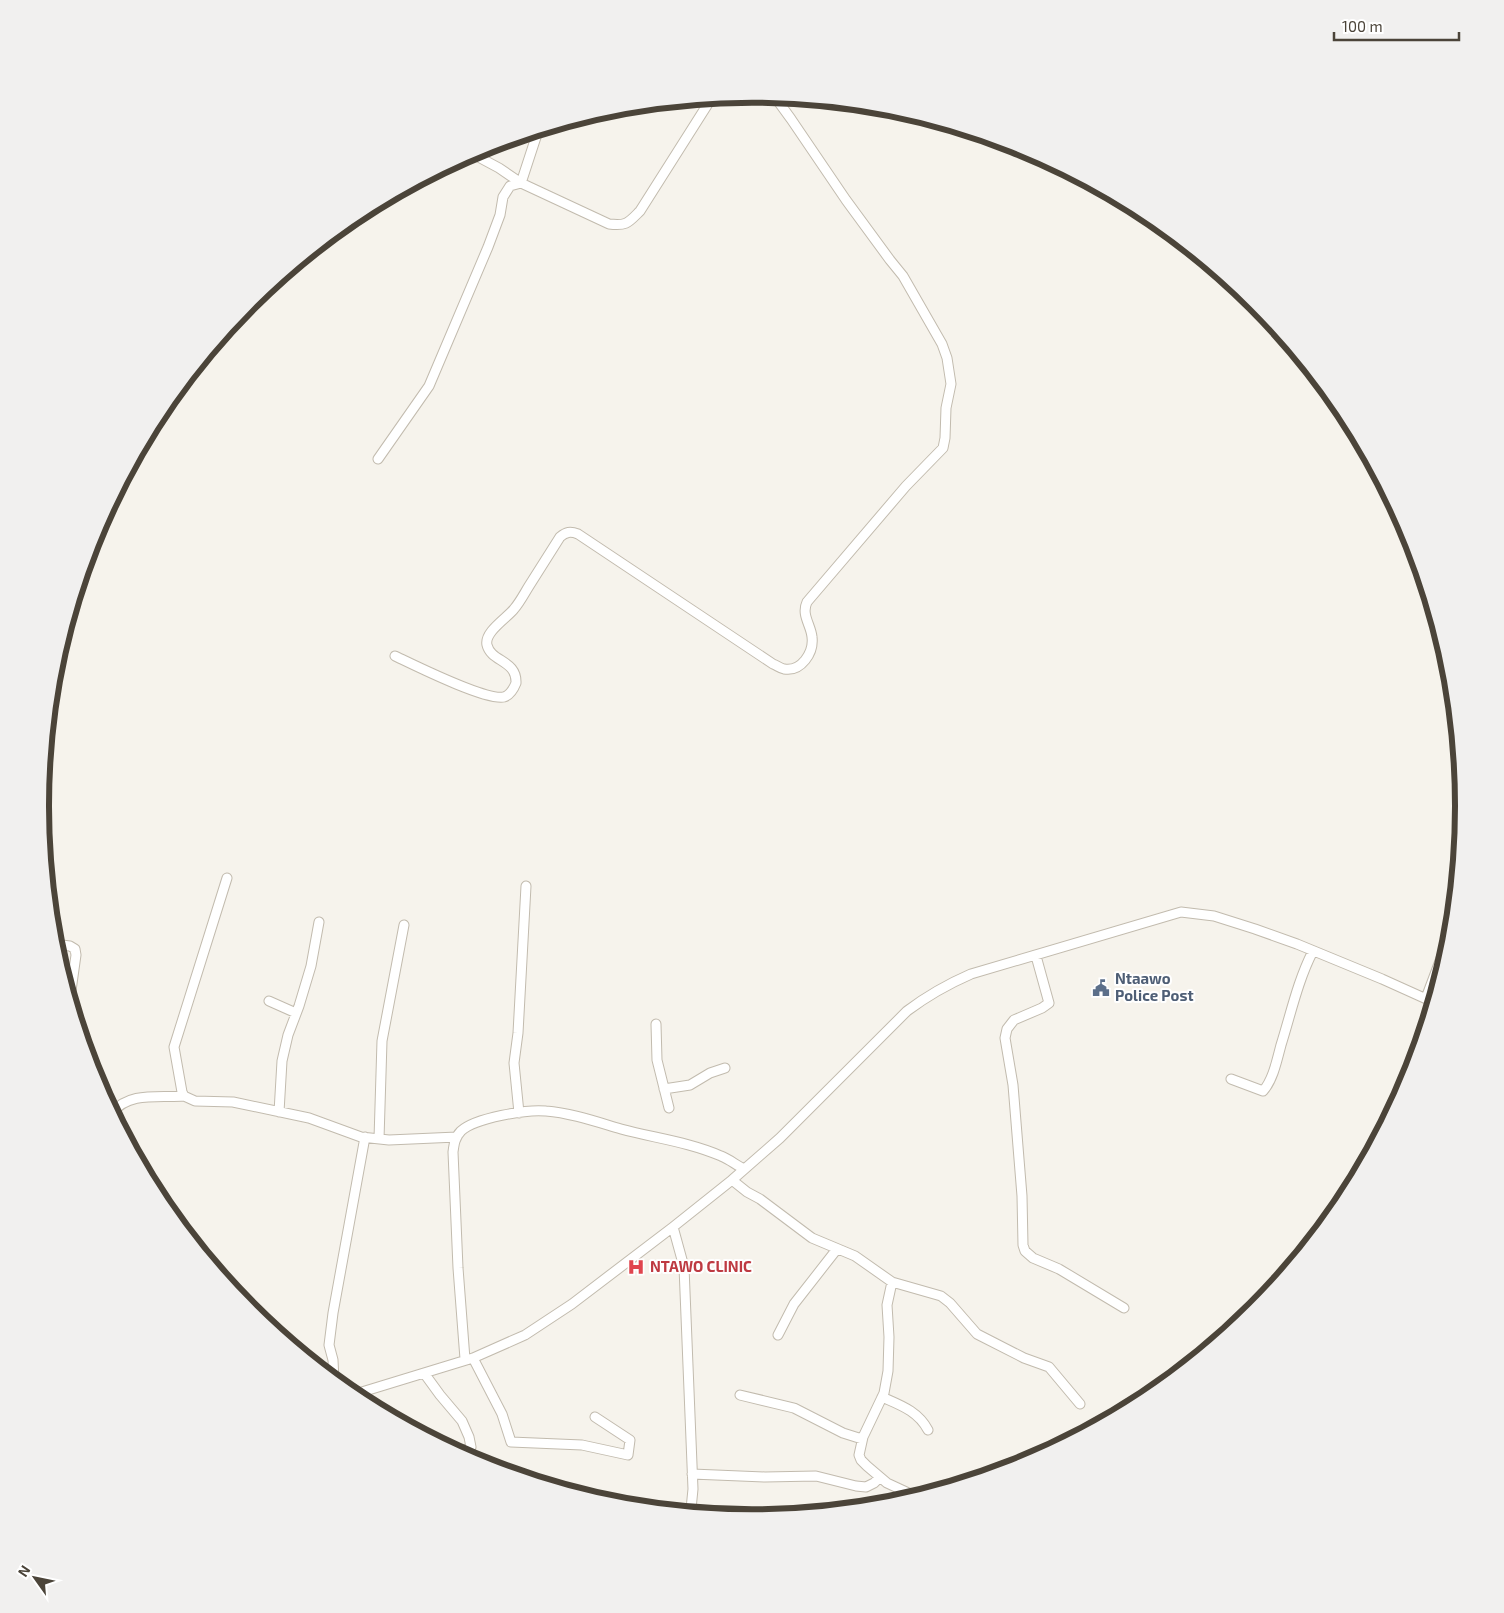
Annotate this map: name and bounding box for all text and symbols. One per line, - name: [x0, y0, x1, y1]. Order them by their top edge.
- scale bar: [1334, 10, 1459, 42]
- text: 100 m: [1342, 17, 1383, 35]
- place label: Ntaawo Police Post: [1115, 969, 1194, 1004]
- public building icon: Ntaawo Police Post: [1091, 978, 1111, 998]
- hospital icon: NTAWO CLINIC: [626, 1257, 646, 1277]
- place label: NTAWO CLINIC: [650, 1257, 752, 1275]
- north arrow: [10, 1553, 60, 1603]
- text: N: [14, 1562, 34, 1580]

